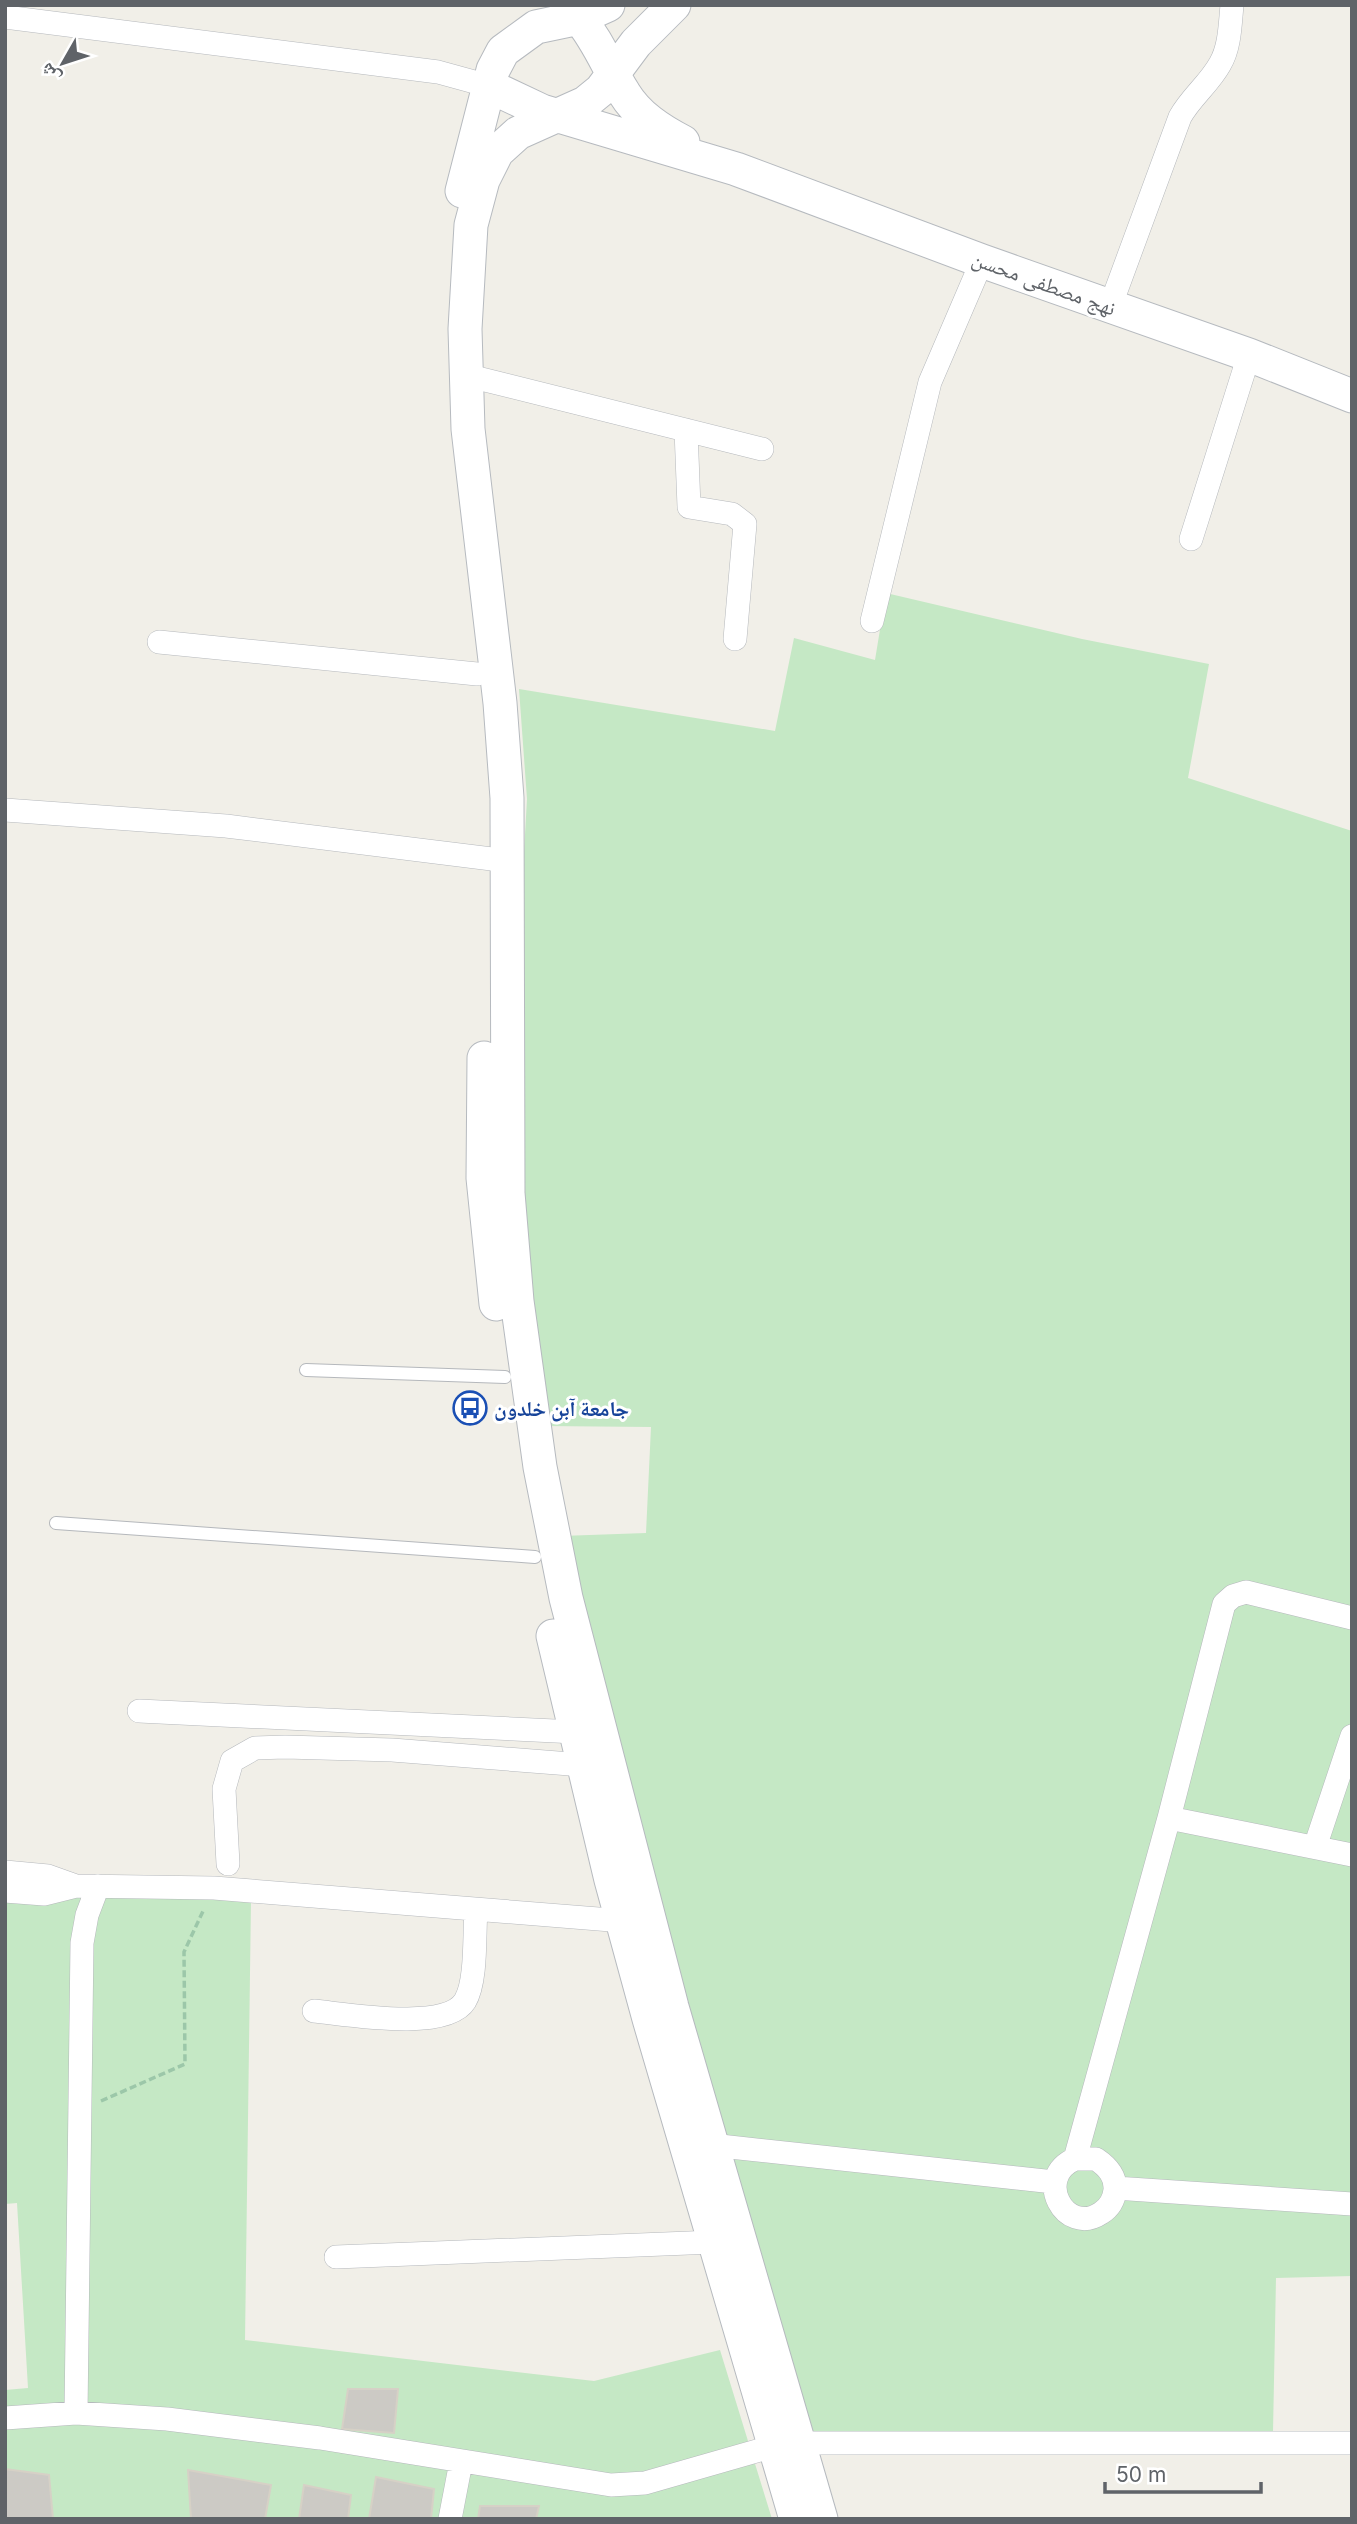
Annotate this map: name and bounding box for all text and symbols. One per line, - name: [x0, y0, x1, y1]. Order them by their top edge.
- north arrow: [28, 28, 98, 98]
- text: ش: [35, 58, 65, 88]
- street label: نهج مصطفى محسن: [968, 245, 1119, 322]
- bus stop icon: جامعة آبن خلدون: [451, 1389, 489, 1427]
- place label: جامعة آبن خلدون: [494, 1396, 629, 1422]
- scale bar: [1105, 2450, 1261, 2494]
- text: 50 m: [1116, 2462, 1166, 2487]

